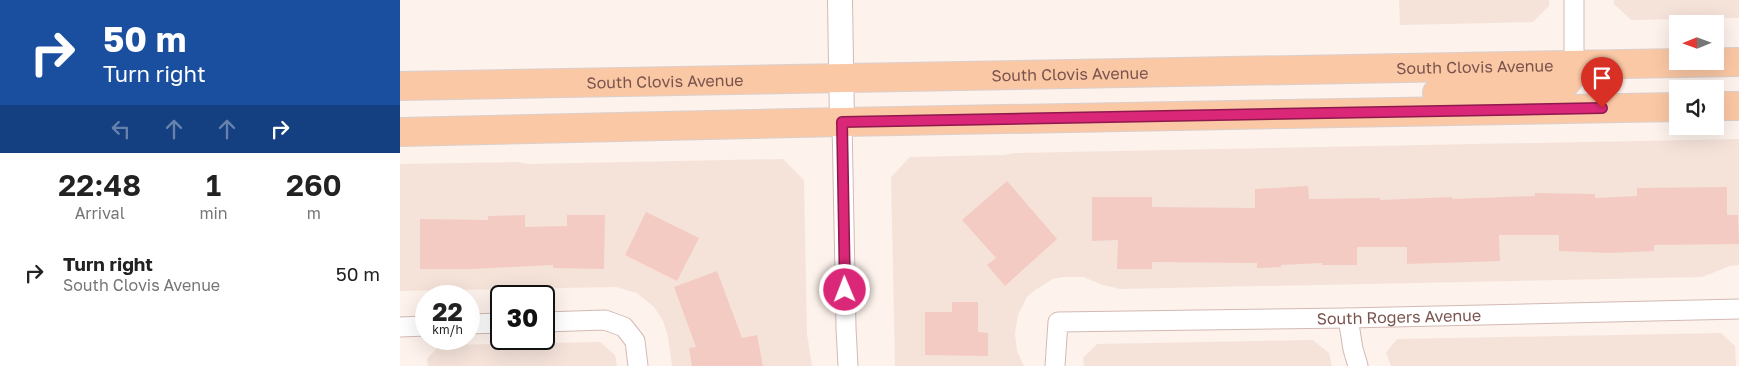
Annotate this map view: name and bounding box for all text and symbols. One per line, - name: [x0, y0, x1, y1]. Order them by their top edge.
- north arrow: [1669, 15, 1724, 70]
- map controls: [1669, 15, 1724, 135]
- text: 50 m: [103, 18, 186, 60]
- icon: right: [20, 20, 85, 85]
- street label: South Clovis Avenue: [1396, 55, 1554, 78]
- pin: [1581, 57, 1623, 108]
- text: Turn right: [103, 60, 206, 87]
- street label: South Clovis Avenue: [991, 63, 1149, 85]
- icon: arrive: [1588, 64, 1616, 92]
- street label: South Clovis Avenue: [586, 70, 744, 93]
- button: sound: [1669, 80, 1724, 135]
- icon: left: [107, 115, 135, 143]
- icon: ahead: [160, 115, 188, 143]
- icon: ahead: [213, 115, 241, 143]
- icon: right: [266, 115, 294, 143]
- text: 22:48: [58, 167, 141, 203]
- text: 1: [206, 167, 221, 203]
- text: 260: [286, 167, 342, 203]
- text: Arrival: [75, 203, 125, 223]
- text: min: [199, 203, 228, 223]
- text: m: [307, 203, 321, 223]
- text: Turn right: [63, 252, 153, 275]
- icon: right: [20, 259, 48, 287]
- text: 50 m: [336, 262, 380, 285]
- position arrow: [818, 263, 870, 315]
- text: South Clovis Avenue: [63, 275, 220, 295]
- speed limit sign: 30: [490, 285, 555, 350]
- text: 22: [432, 296, 463, 327]
- street label: South Rogers Avenue: [1316, 305, 1481, 328]
- text: km/h: [432, 322, 463, 337]

